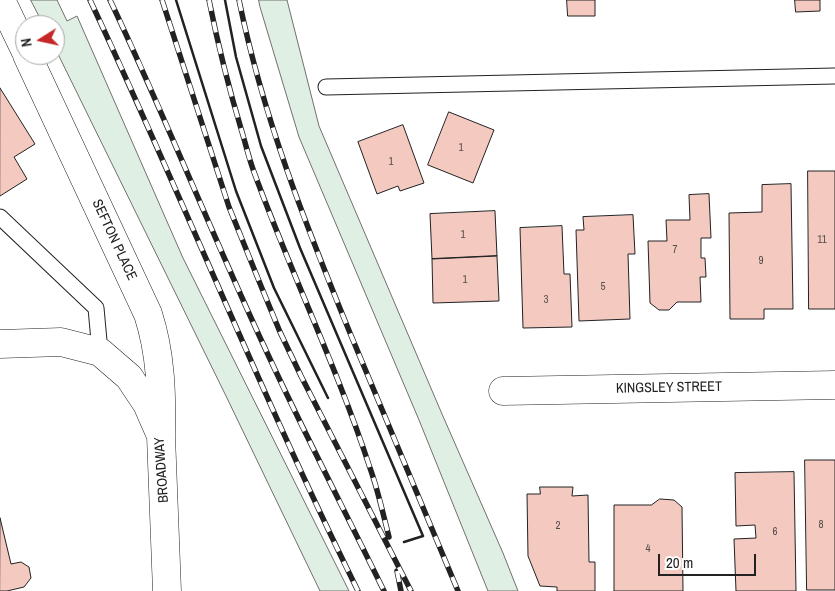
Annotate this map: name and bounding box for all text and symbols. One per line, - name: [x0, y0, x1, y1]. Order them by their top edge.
- north arrow: [15, 15, 65, 65]
- text: N: [17, 37, 36, 48]
- house number: 1: [458, 141, 464, 155]
- house number: 1: [388, 155, 394, 169]
- street label: SEFTON PLACE: [88, 197, 140, 283]
- house number: 1: [460, 228, 466, 242]
- house number: 11: [817, 233, 827, 247]
- house number: 7: [672, 243, 678, 257]
- house number: 9: [758, 254, 764, 268]
- house number: 1: [462, 273, 468, 287]
- house number: 5: [600, 280, 606, 294]
- house number: 3: [543, 293, 549, 307]
- street label: KINGSLEY STREET: [616, 379, 722, 397]
- street label: BROADWAY: [151, 437, 173, 503]
- house number: 8: [818, 518, 824, 532]
- house number: 2: [555, 519, 561, 533]
- house number: 6: [772, 525, 778, 539]
- house number: 4: [645, 542, 651, 556]
- scale bar: [660, 544, 758, 576]
- text: 20 m: [666, 552, 693, 573]

